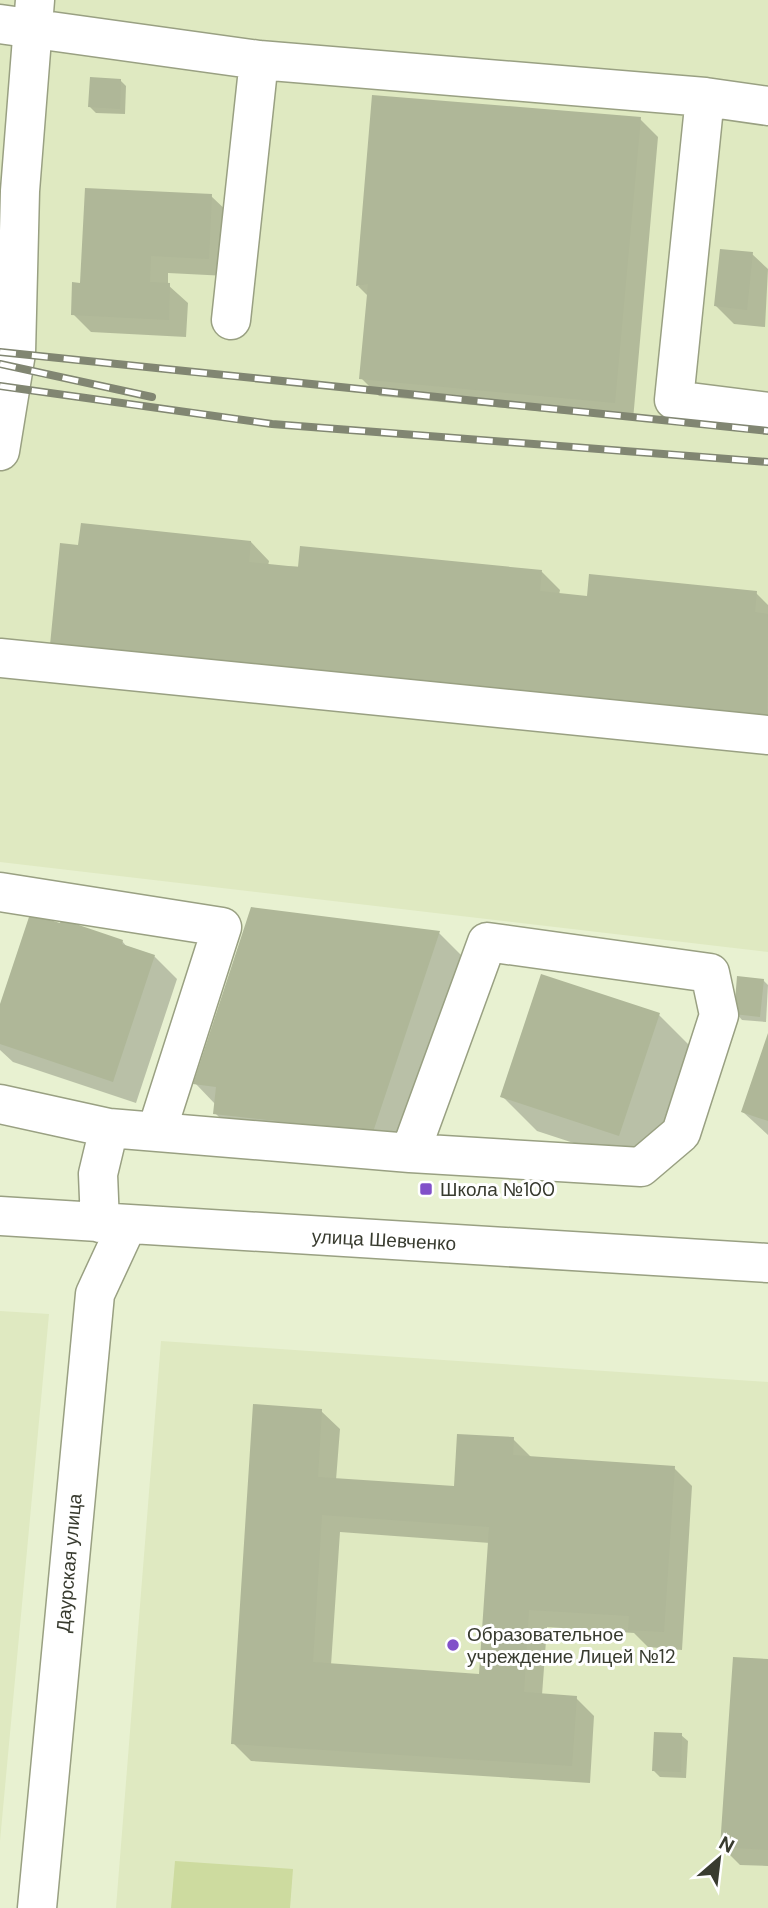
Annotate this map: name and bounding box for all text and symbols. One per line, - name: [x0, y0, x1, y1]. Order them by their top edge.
- place label: Школа №100: [440, 1177, 555, 1202]
- marker: Школа №100: [418, 1181, 434, 1197]
- street label: улица Шевченко: [311, 1224, 457, 1256]
- street label: Даурская улица: [50, 1492, 88, 1634]
- place label: Образовательное учреждение Лицей №12: [467, 1622, 676, 1669]
- marker: Образовательное учреждение Лицей №12: [445, 1637, 461, 1653]
- north arrow: [684, 1824, 754, 1894]
- text: N: [715, 1830, 739, 1859]

